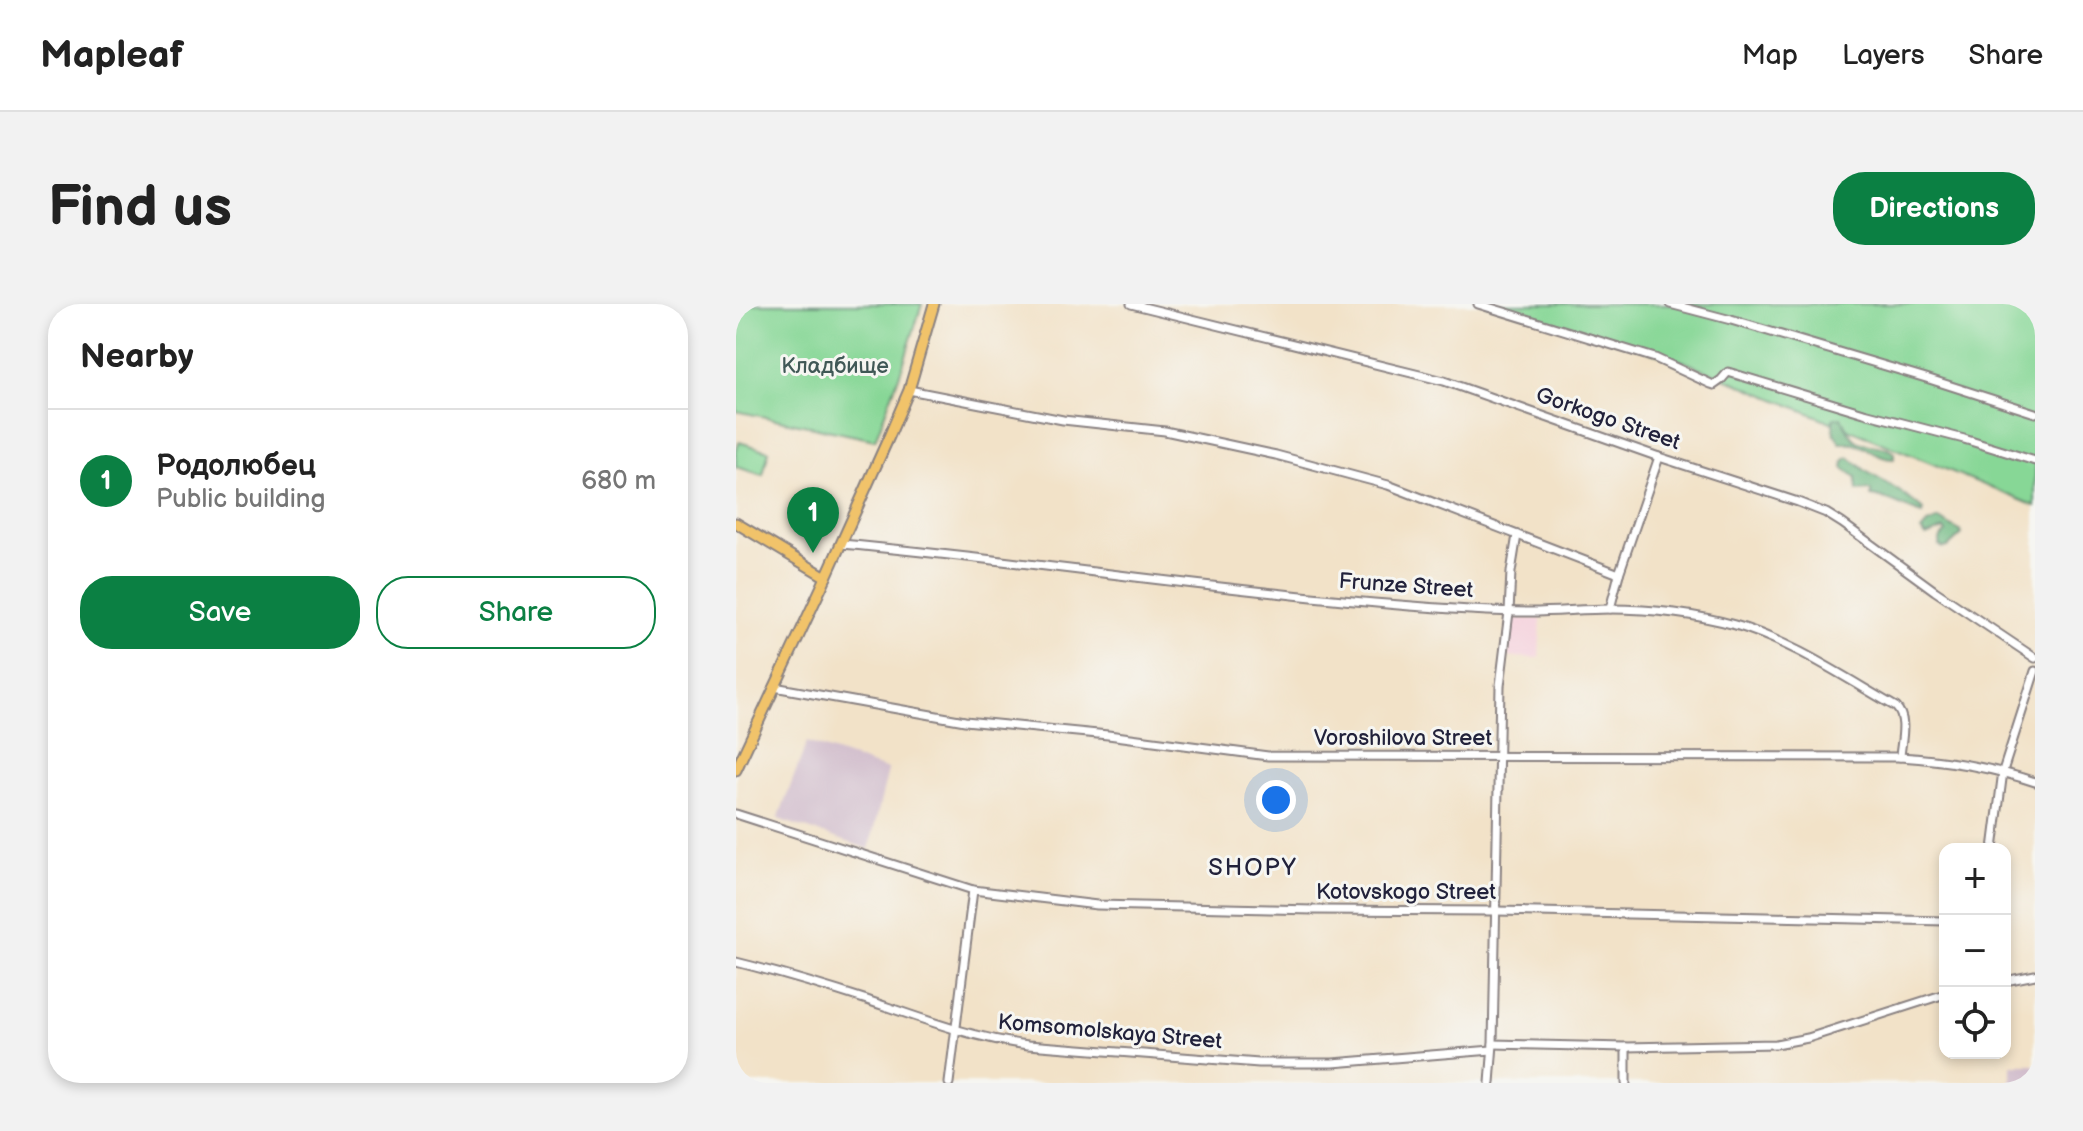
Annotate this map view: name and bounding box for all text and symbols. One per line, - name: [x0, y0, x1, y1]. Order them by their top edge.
- text: Mapleaf: [40, 33, 184, 78]
- text: Map: [1742, 39, 1798, 72]
- text: Layers: [1842, 39, 1925, 72]
- text: Share: [1969, 39, 2043, 72]
- button: Directions: [1833, 172, 2035, 245]
- text: Find us: [48, 175, 232, 242]
- text: Nearby: [80, 336, 194, 377]
- park label: Кладбище: [781, 353, 889, 380]
- street label: Gorkogo Street: [1532, 382, 1684, 456]
- text: Родолюбец: [156, 448, 316, 484]
- text: 1: [101, 466, 111, 497]
- text: 680 m: [581, 466, 656, 497]
- text: Public building: [156, 484, 325, 515]
- pin: 1: [787, 487, 839, 553]
- street label: Frunze Street: [1338, 568, 1474, 604]
- button: Save: [80, 576, 360, 649]
- button: Share: [376, 576, 656, 649]
- street label: Voroshilova Street: [1314, 725, 1492, 752]
- your location: [1256, 780, 1296, 820]
- map controls: [1939, 843, 2011, 1059]
- button: +: [1939, 843, 2011, 915]
- district label: SHOPY: [1208, 853, 1298, 882]
- street label: Kotovskogo Street: [1316, 879, 1496, 906]
- button: −: [1939, 915, 2011, 987]
- button: locate: [1939, 987, 2011, 1059]
- street label: Komsomolskaya Street: [997, 1009, 1224, 1055]

